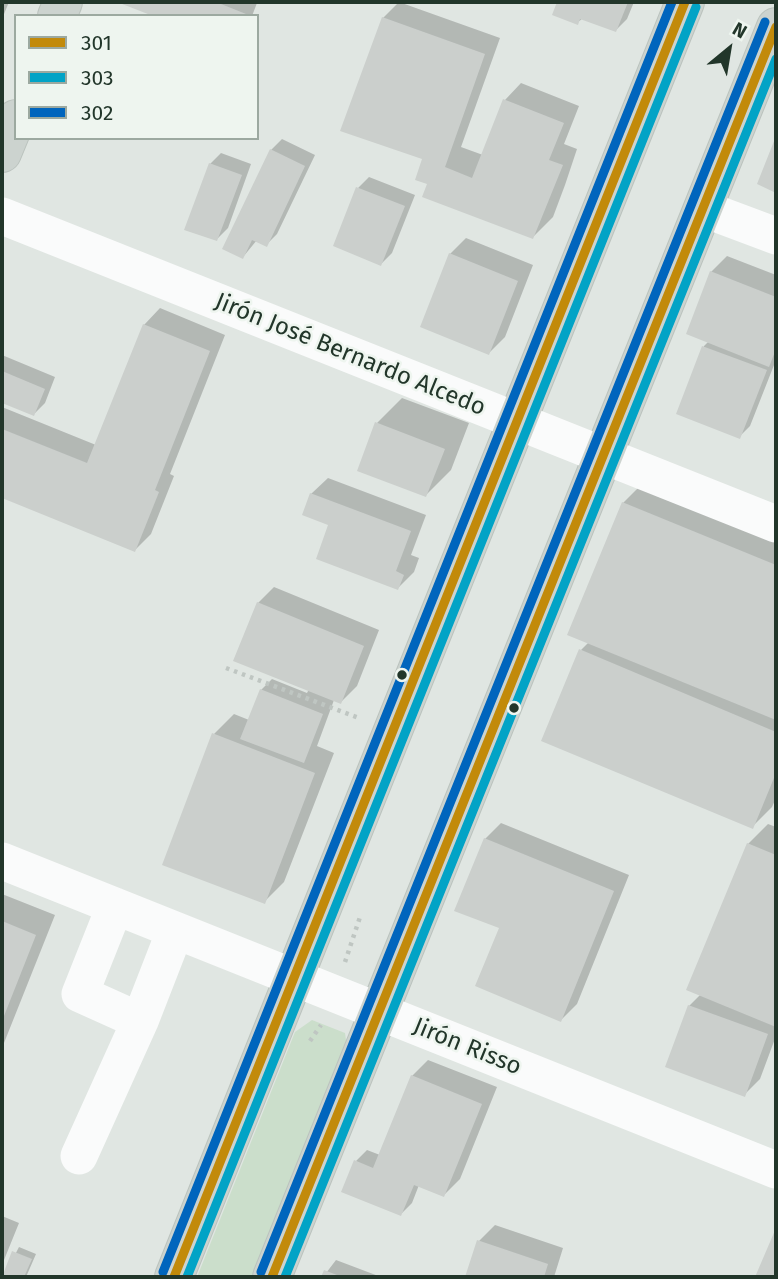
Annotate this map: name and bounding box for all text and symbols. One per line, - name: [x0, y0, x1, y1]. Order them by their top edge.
- legend: [14, 14, 259, 140]
- north arrow: [694, 14, 764, 84]
- text: N: [729, 17, 751, 43]
- text: 301: [81, 30, 112, 56]
- text: 303: [81, 65, 113, 91]
- text: 302: [81, 100, 113, 126]
- street label: Jirón José Bernardo Alcedo: [210, 287, 490, 423]
- unlabelled marker: [395, 668, 409, 682]
- unlabelled marker: [507, 701, 521, 715]
- street label: Jirón Risso: [409, 1012, 525, 1082]

